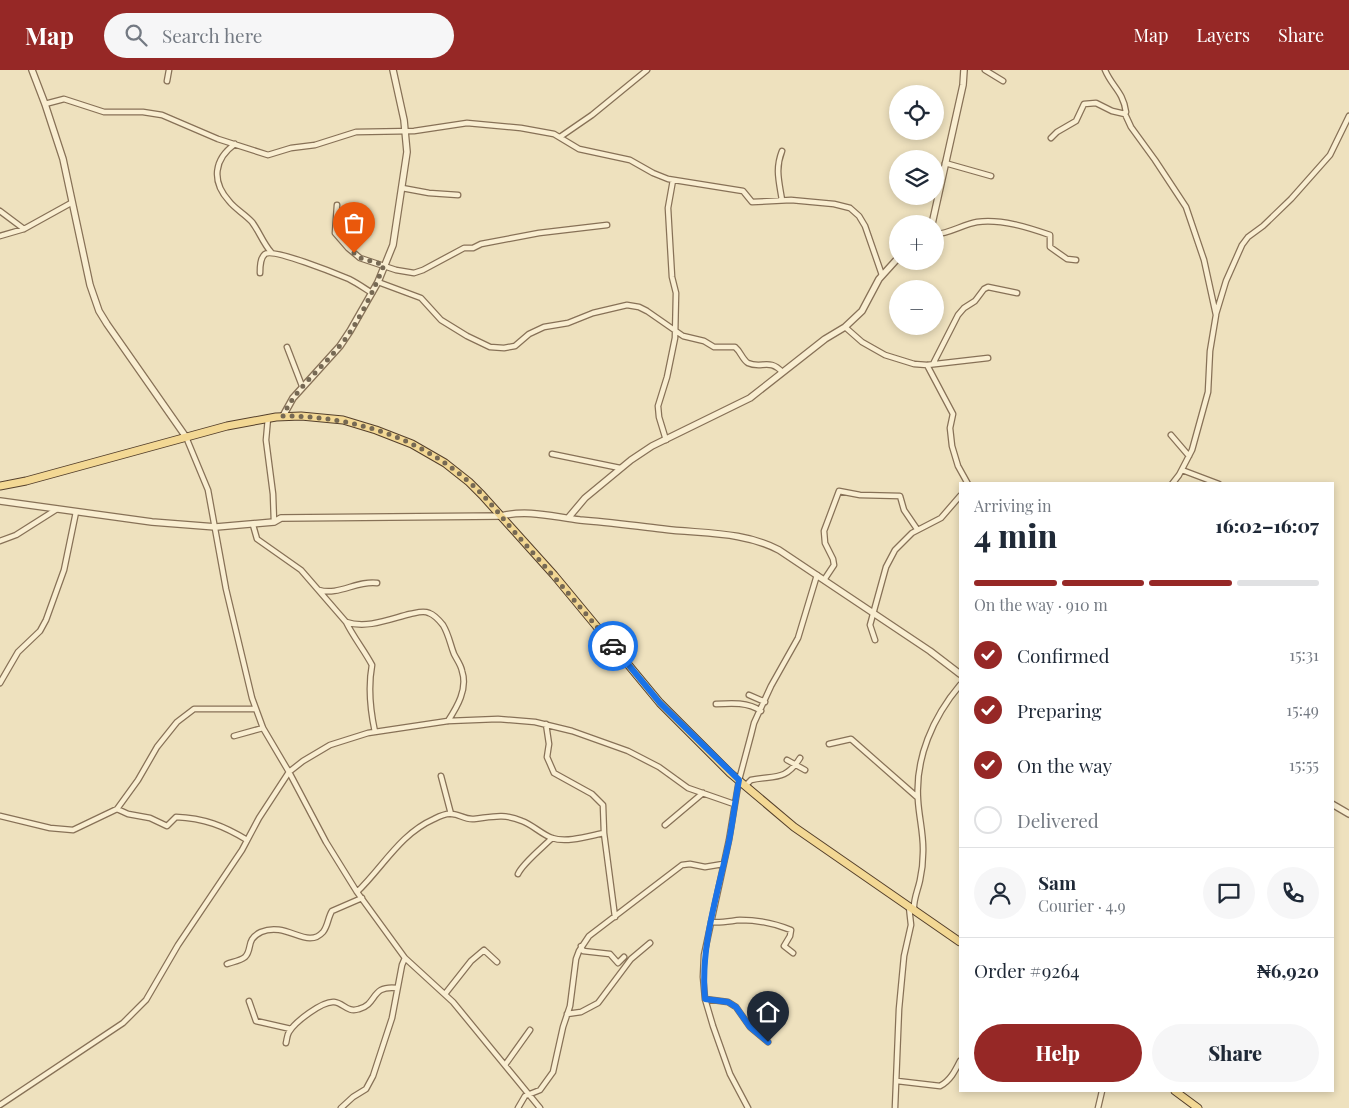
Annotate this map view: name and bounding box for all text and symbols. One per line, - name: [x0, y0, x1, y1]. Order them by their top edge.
- search box: [104, 13, 454, 58]
- text: Map: [25, 19, 74, 51]
- icon: search: [122, 21, 150, 49]
- text: Search here: [162, 22, 262, 48]
- text: Map: [1133, 23, 1168, 47]
- text: Layers: [1196, 23, 1250, 47]
- text: Share: [1278, 23, 1324, 47]
- map controls: [889, 85, 944, 335]
- button: locate: [889, 85, 944, 140]
- button: layers: [889, 150, 944, 205]
- pin: [333, 202, 375, 253]
- icon: bag: [340, 209, 368, 237]
- button: +: [889, 215, 944, 270]
- button: −: [889, 280, 944, 335]
- text: Arriving in: [974, 495, 1052, 516]
- text: 16:02–16:07: [1215, 512, 1319, 538]
- text: 4 min: [974, 513, 1057, 556]
- text: On the way · 910 m: [974, 594, 1108, 615]
- courier: [588, 621, 638, 671]
- icon: car: [599, 632, 627, 660]
- icon: check: [974, 641, 1002, 669]
- text: Confirmed: [1017, 642, 1110, 668]
- text: 15:31: [1289, 644, 1319, 665]
- icon: check: [974, 696, 1002, 724]
- text: Preparing: [1017, 697, 1102, 723]
- text: 15:49: [1286, 699, 1319, 720]
- icon: check: [974, 751, 1002, 779]
- text: On the way: [1017, 752, 1112, 778]
- text: 15:55: [1289, 754, 1319, 775]
- text: Delivered: [1017, 807, 1099, 833]
- button: person: [974, 867, 1026, 919]
- button: chat: [1203, 867, 1255, 919]
- button: phone: [1267, 867, 1319, 919]
- text: Sam: [1038, 869, 1076, 895]
- text: Courier · 4.9: [1038, 895, 1126, 916]
- text: Order #9264: [974, 957, 1080, 983]
- text: ₦6,920: [1257, 957, 1319, 983]
- pin: [747, 991, 789, 1042]
- icon: home: [754, 998, 782, 1026]
- button: Help: [974, 1024, 1142, 1082]
- button: Share: [1152, 1024, 1319, 1082]

